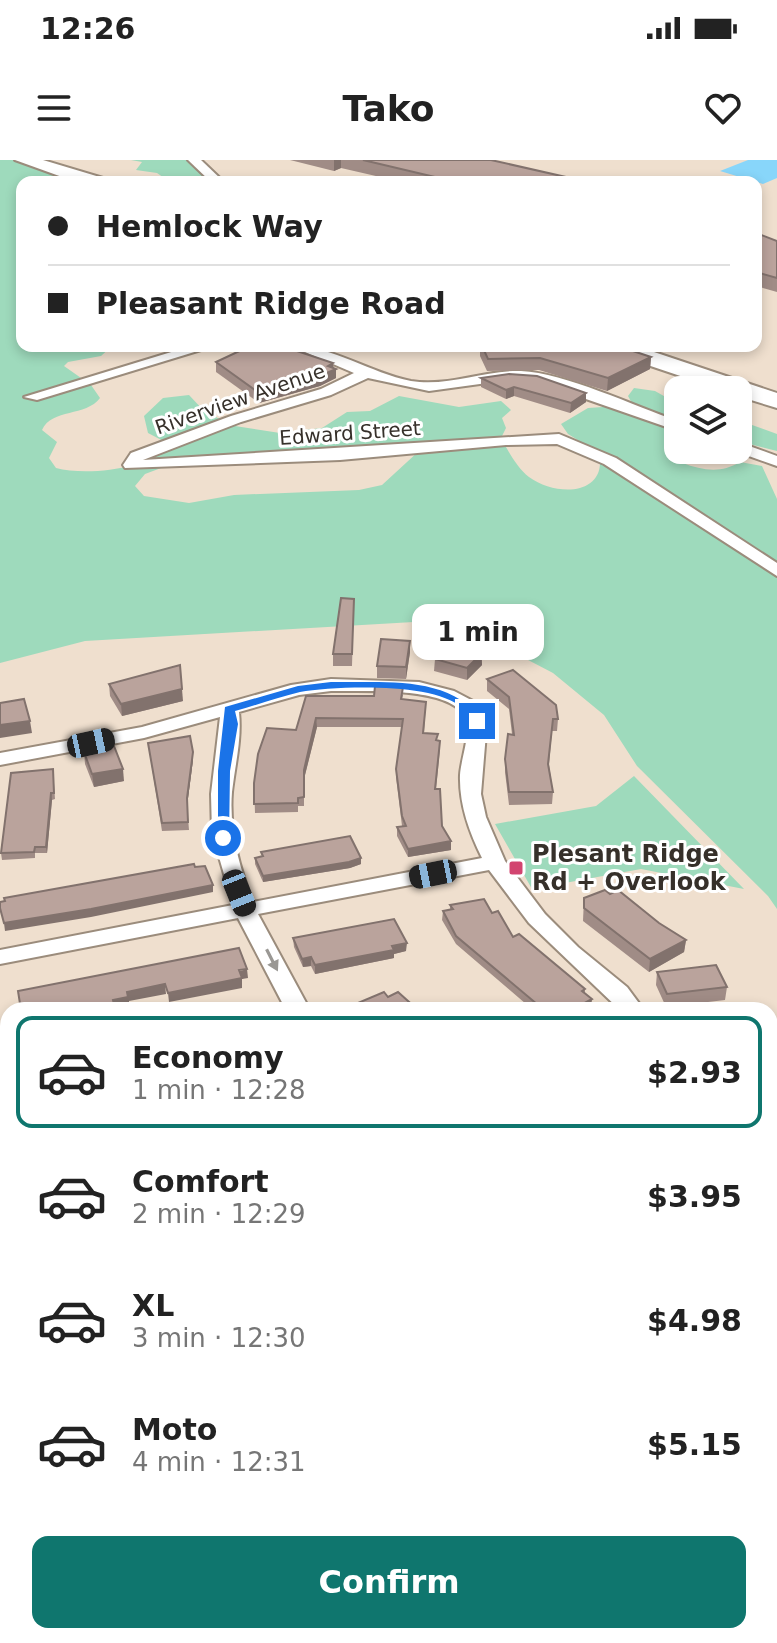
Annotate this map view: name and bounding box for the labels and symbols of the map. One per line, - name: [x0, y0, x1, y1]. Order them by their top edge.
- street label: Riverview Avenue: [152, 359, 328, 439]
- street label: Edward Street: [279, 416, 422, 450]
- callout: 1 min: [411, 605, 543, 661]
- route end: [459, 703, 495, 739]
- car: [65, 726, 117, 760]
- route start: [205, 820, 241, 856]
- place label: Plesant Ridge Rd + Overlook: [532, 840, 727, 896]
- car: [407, 858, 459, 890]
- marker: Plesant Ridge Rd + Overlook: [507, 859, 525, 877]
- car: [219, 866, 259, 920]
- one-way arrow: [264, 949, 278, 971]

